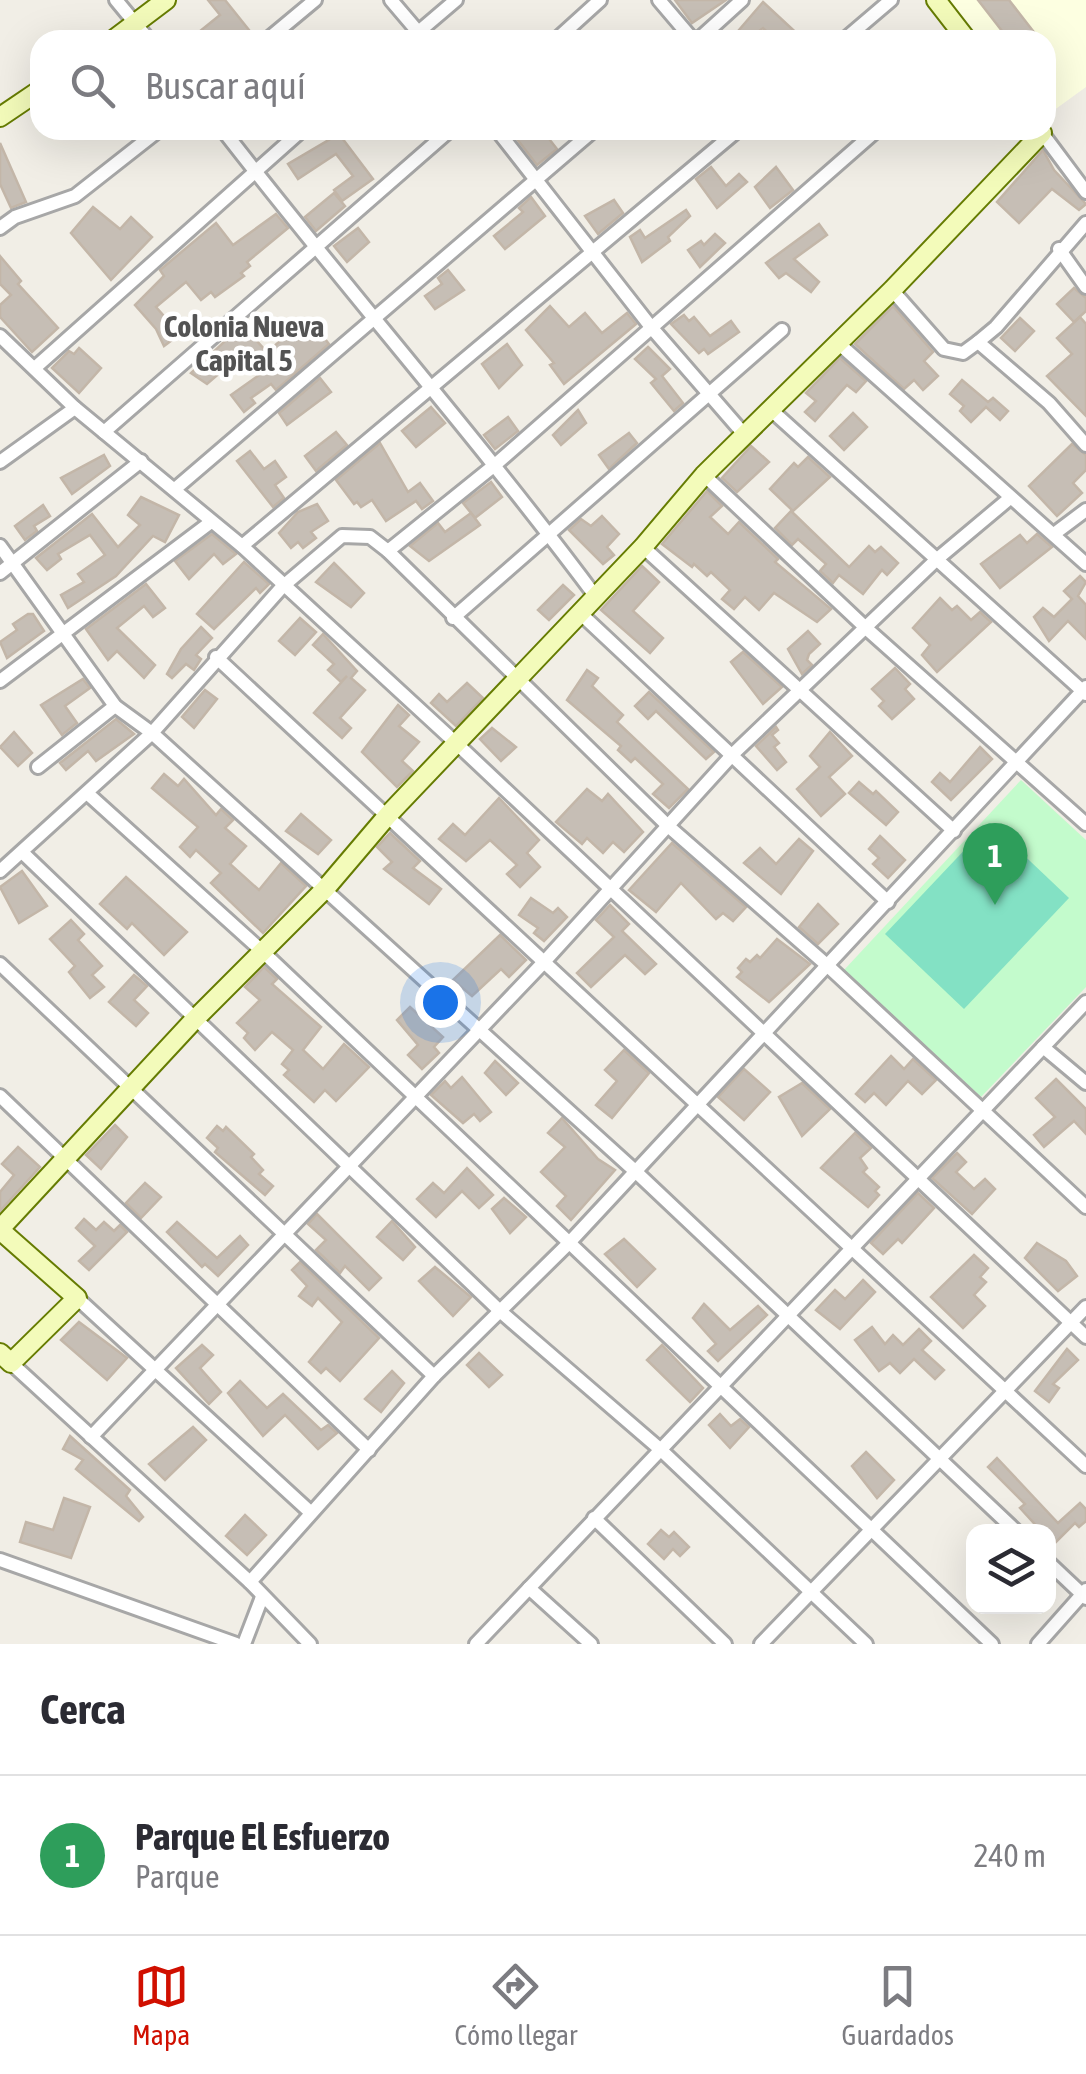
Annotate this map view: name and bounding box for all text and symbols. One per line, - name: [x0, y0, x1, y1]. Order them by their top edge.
- search box: [30, 30, 1056, 140]
- icon: search: [65, 58, 120, 113]
- text: Buscar aquí: [145, 64, 306, 107]
- district label: Colonia Nueva Capital 5: [164, 309, 324, 377]
- pin: 1: [962, 822, 1028, 905]
- your location: [415, 977, 466, 1028]
- map controls: [966, 1524, 1056, 1614]
- button: layers: [966, 1524, 1056, 1614]
- text: Cerca: [40, 1685, 125, 1733]
- text: Parque El Esfuerzo: [135, 1815, 390, 1858]
- text: 1: [65, 1837, 80, 1874]
- text: 240 m: [973, 1837, 1046, 1874]
- text: Parque: [135, 1858, 220, 1895]
- tab: Mapa: [132, 1959, 190, 2051]
- tab: Cómo llegar: [454, 1959, 577, 2051]
- tab: Guardados: [842, 1959, 954, 2051]

